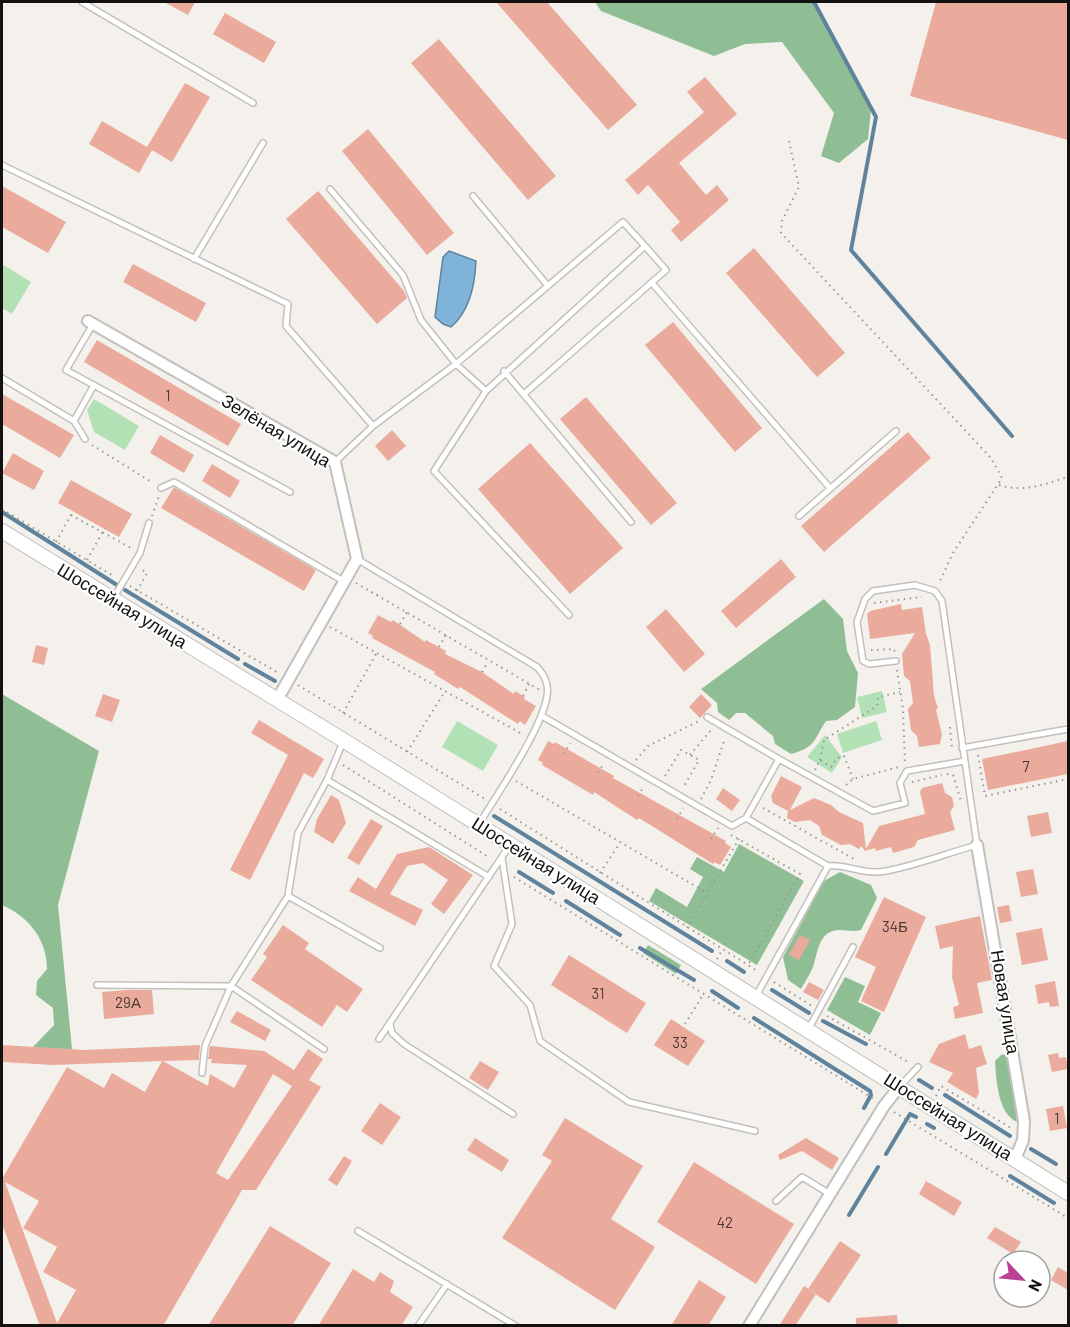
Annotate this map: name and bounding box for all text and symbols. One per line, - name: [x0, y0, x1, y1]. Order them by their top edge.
- house number: 1: [165, 386, 171, 404]
- street label: Зелёная улица: [218, 389, 336, 472]
- street label: Шоссейная улица: [54, 558, 192, 653]
- house number: 7: [1022, 757, 1030, 775]
- street label: Шоссейная улица: [468, 812, 606, 909]
- house number: 34Б: [882, 917, 908, 935]
- street label: Новая улица: [987, 948, 1025, 1056]
- house number: 31: [592, 984, 604, 1002]
- house number: 29А: [115, 993, 141, 1011]
- house number: 33: [672, 1033, 688, 1051]
- street label: Шоссейная улица: [880, 1068, 1018, 1165]
- house number: 1: [1054, 1109, 1060, 1127]
- house number: 42: [717, 1213, 733, 1231]
- north arrow: [992, 1249, 1052, 1309]
- text: N: [1025, 1277, 1047, 1295]

